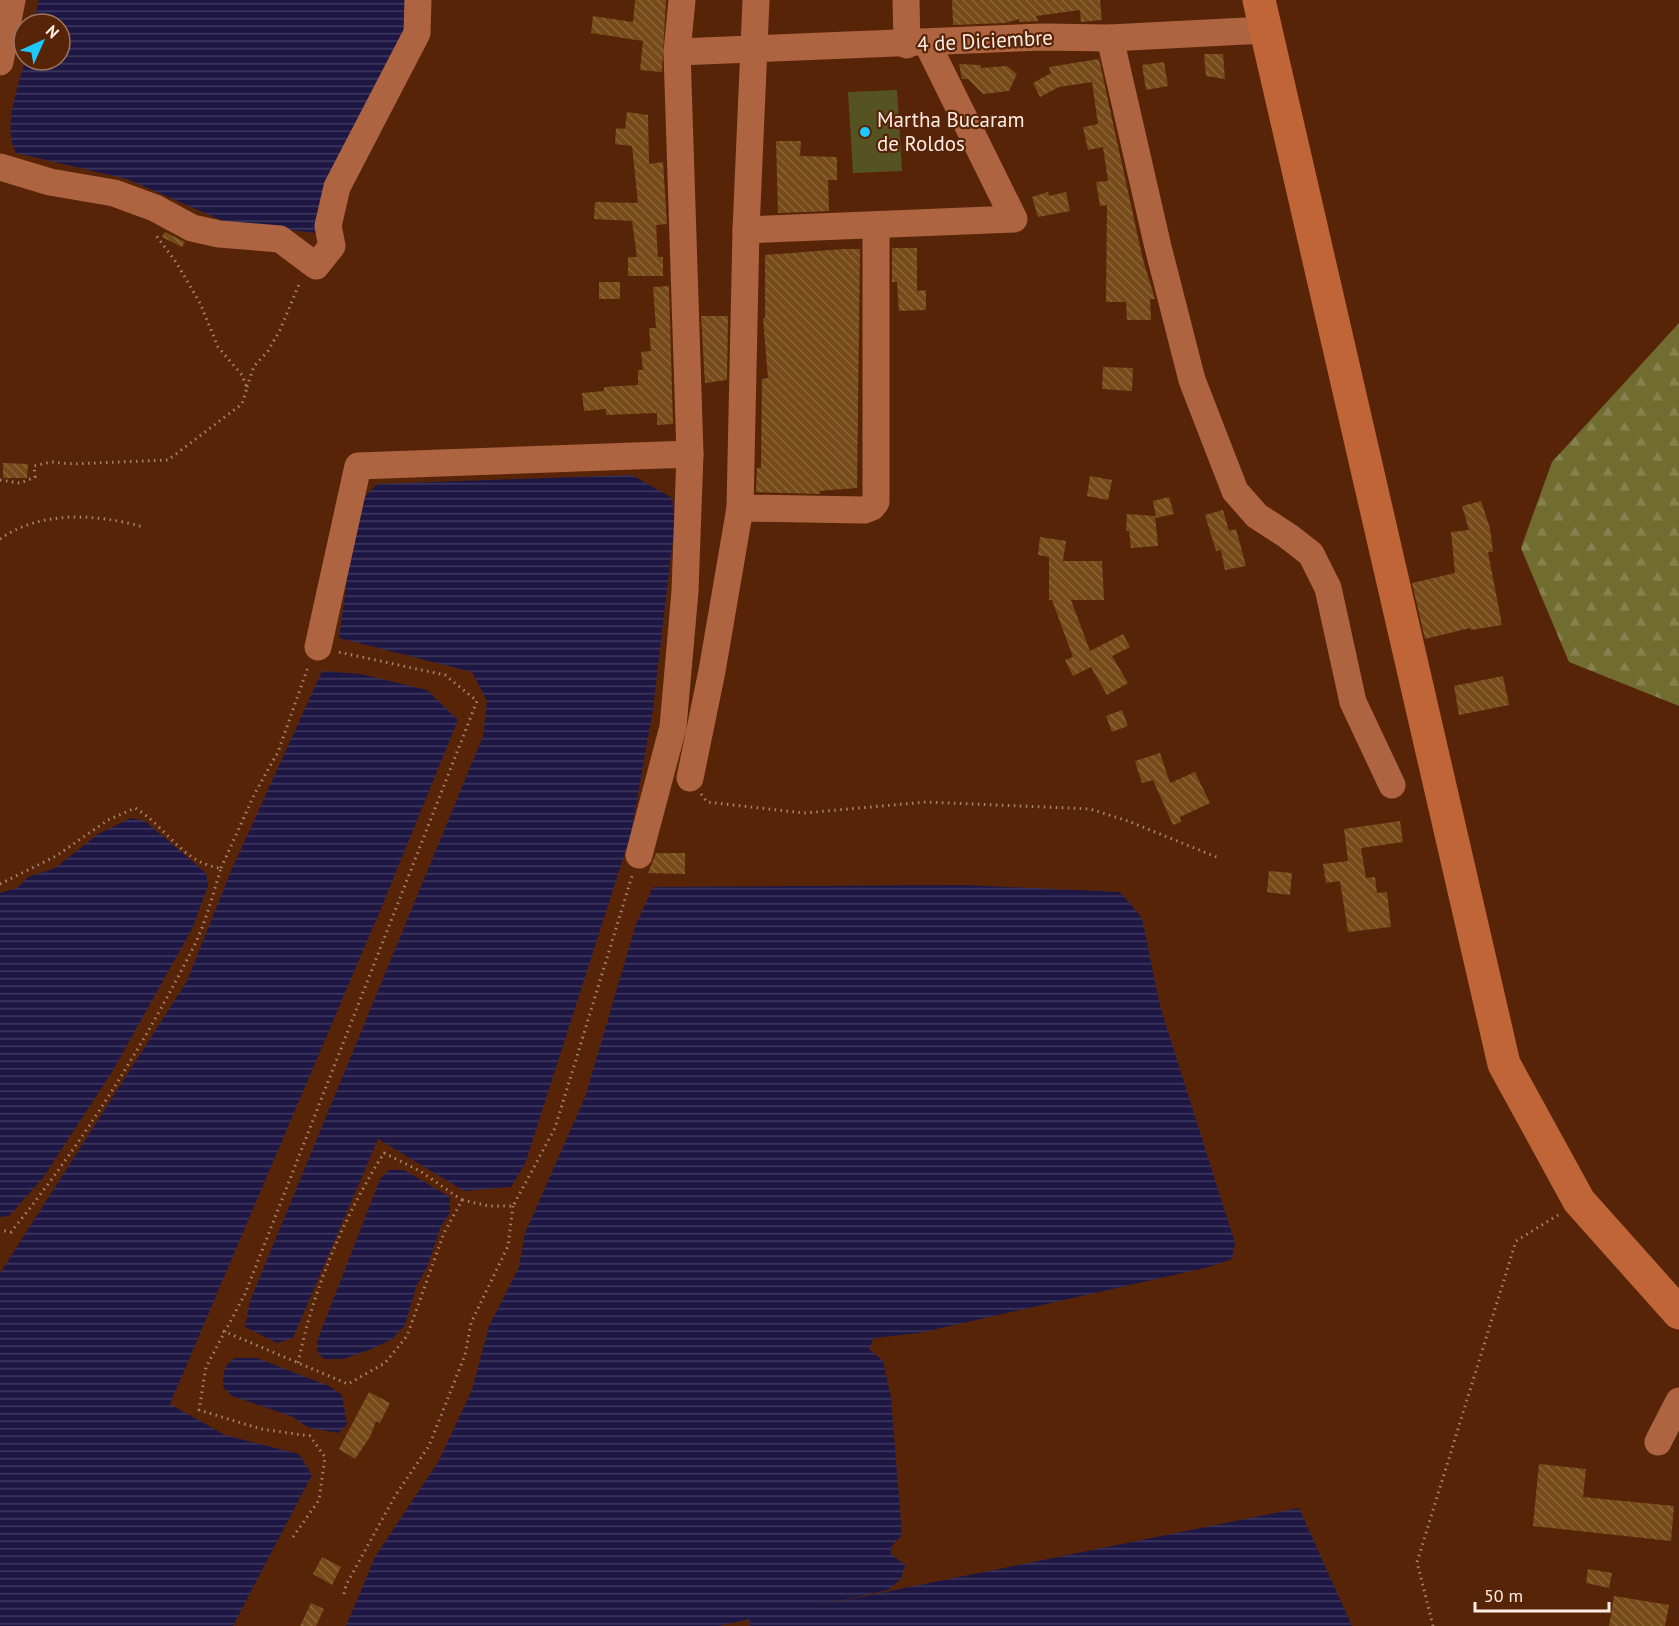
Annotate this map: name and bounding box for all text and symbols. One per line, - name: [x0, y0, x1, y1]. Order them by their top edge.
- north arrow: [12, 12, 72, 72]
- text: N: [42, 21, 63, 42]
- street label: 4 de Diciembre: [916, 23, 1054, 58]
- place label: Martha Bucaram de Roldos: [877, 106, 1025, 157]
- marker: Martha Bucaram de Roldos: [858, 125, 872, 139]
- scale bar: [1475, 1575, 1608, 1613]
- text: 50 m: [1484, 1584, 1523, 1607]

